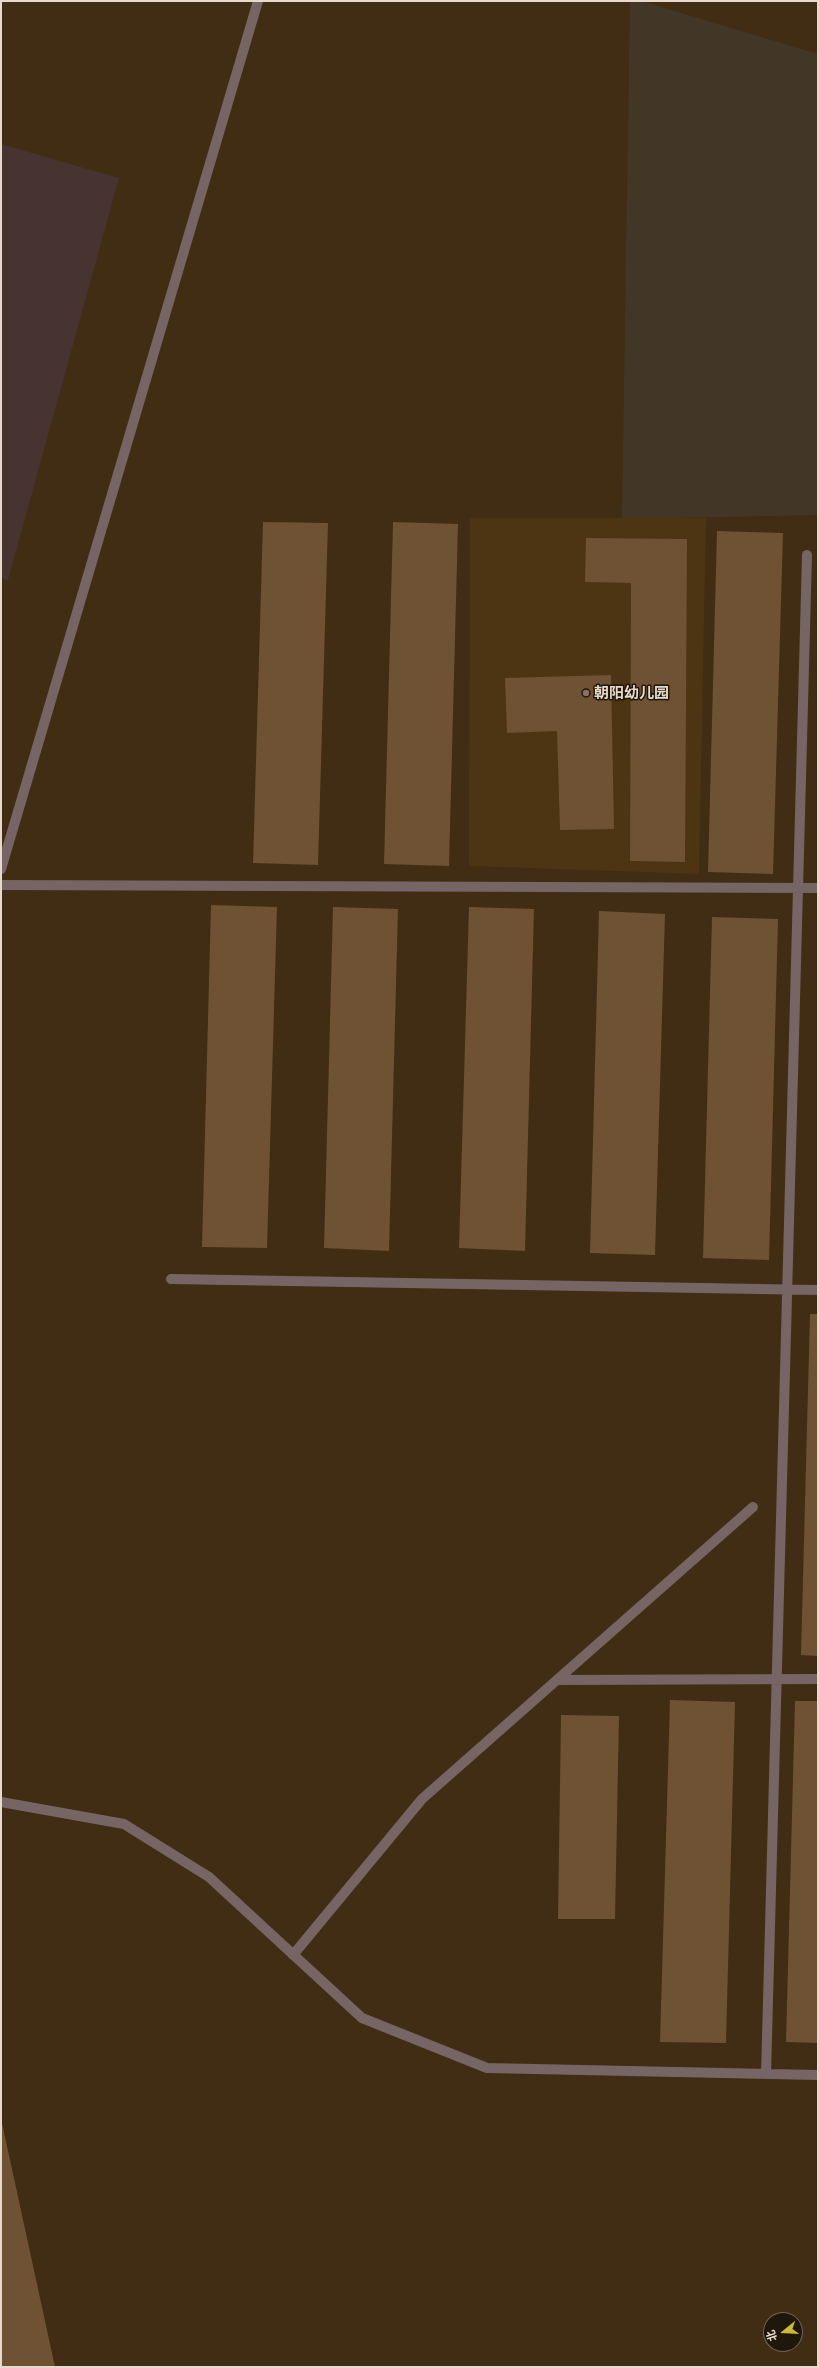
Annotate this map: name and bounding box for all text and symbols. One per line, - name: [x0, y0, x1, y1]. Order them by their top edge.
- place label: 朝阳幼儿园: [594, 684, 669, 702]
- marker: 朝阳幼儿园: [581, 688, 591, 698]
- north arrow: [763, 2312, 803, 2352]
- text: 北: [765, 2329, 779, 2342]

